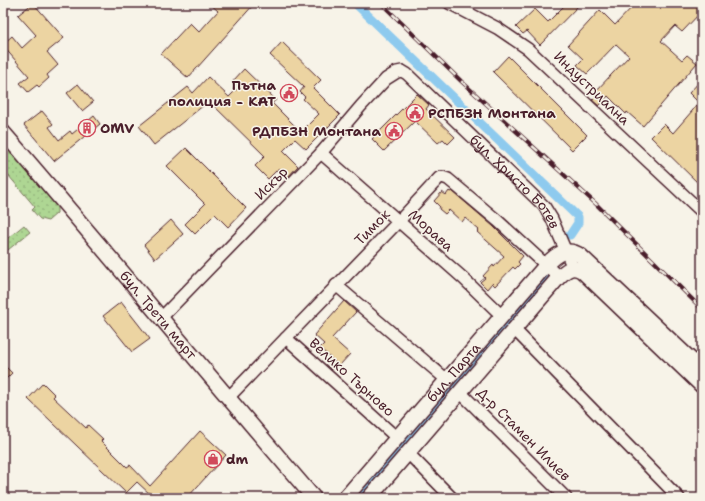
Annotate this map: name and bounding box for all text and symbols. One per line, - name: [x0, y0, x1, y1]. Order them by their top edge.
- street label: Индустриална: [550, 47, 634, 129]
- place label: Пътна полиция - КАТ: [168, 76, 276, 110]
- public building icon: Пътна полиция - КАТ: [279, 83, 299, 103]
- public building icon: РСПБЗН Монтана: [405, 103, 425, 123]
- place label: РСПБЗН Монтана: [428, 104, 556, 122]
- building icon: OMV: [77, 118, 97, 138]
- place label: OMV: [100, 119, 134, 137]
- public building icon: РДПБЗН Монтана: [384, 121, 404, 141]
- place label: РДПБЗН Монтана: [252, 122, 381, 140]
- street label: бул. Христо Ботев: [466, 130, 564, 231]
- street label: Искър: [251, 162, 292, 203]
- street label: Тимок: [351, 205, 394, 249]
- street label: Морава: [405, 205, 458, 255]
- street label: бул. Трети март: [116, 267, 201, 364]
- street label: Велико Търново: [305, 334, 399, 420]
- street label: бул. Парта: [423, 338, 484, 406]
- street label: Д-р Стамен Илиев: [473, 383, 575, 485]
- shop icon: dm: [203, 449, 223, 469]
- place label: dm: [226, 450, 248, 468]

